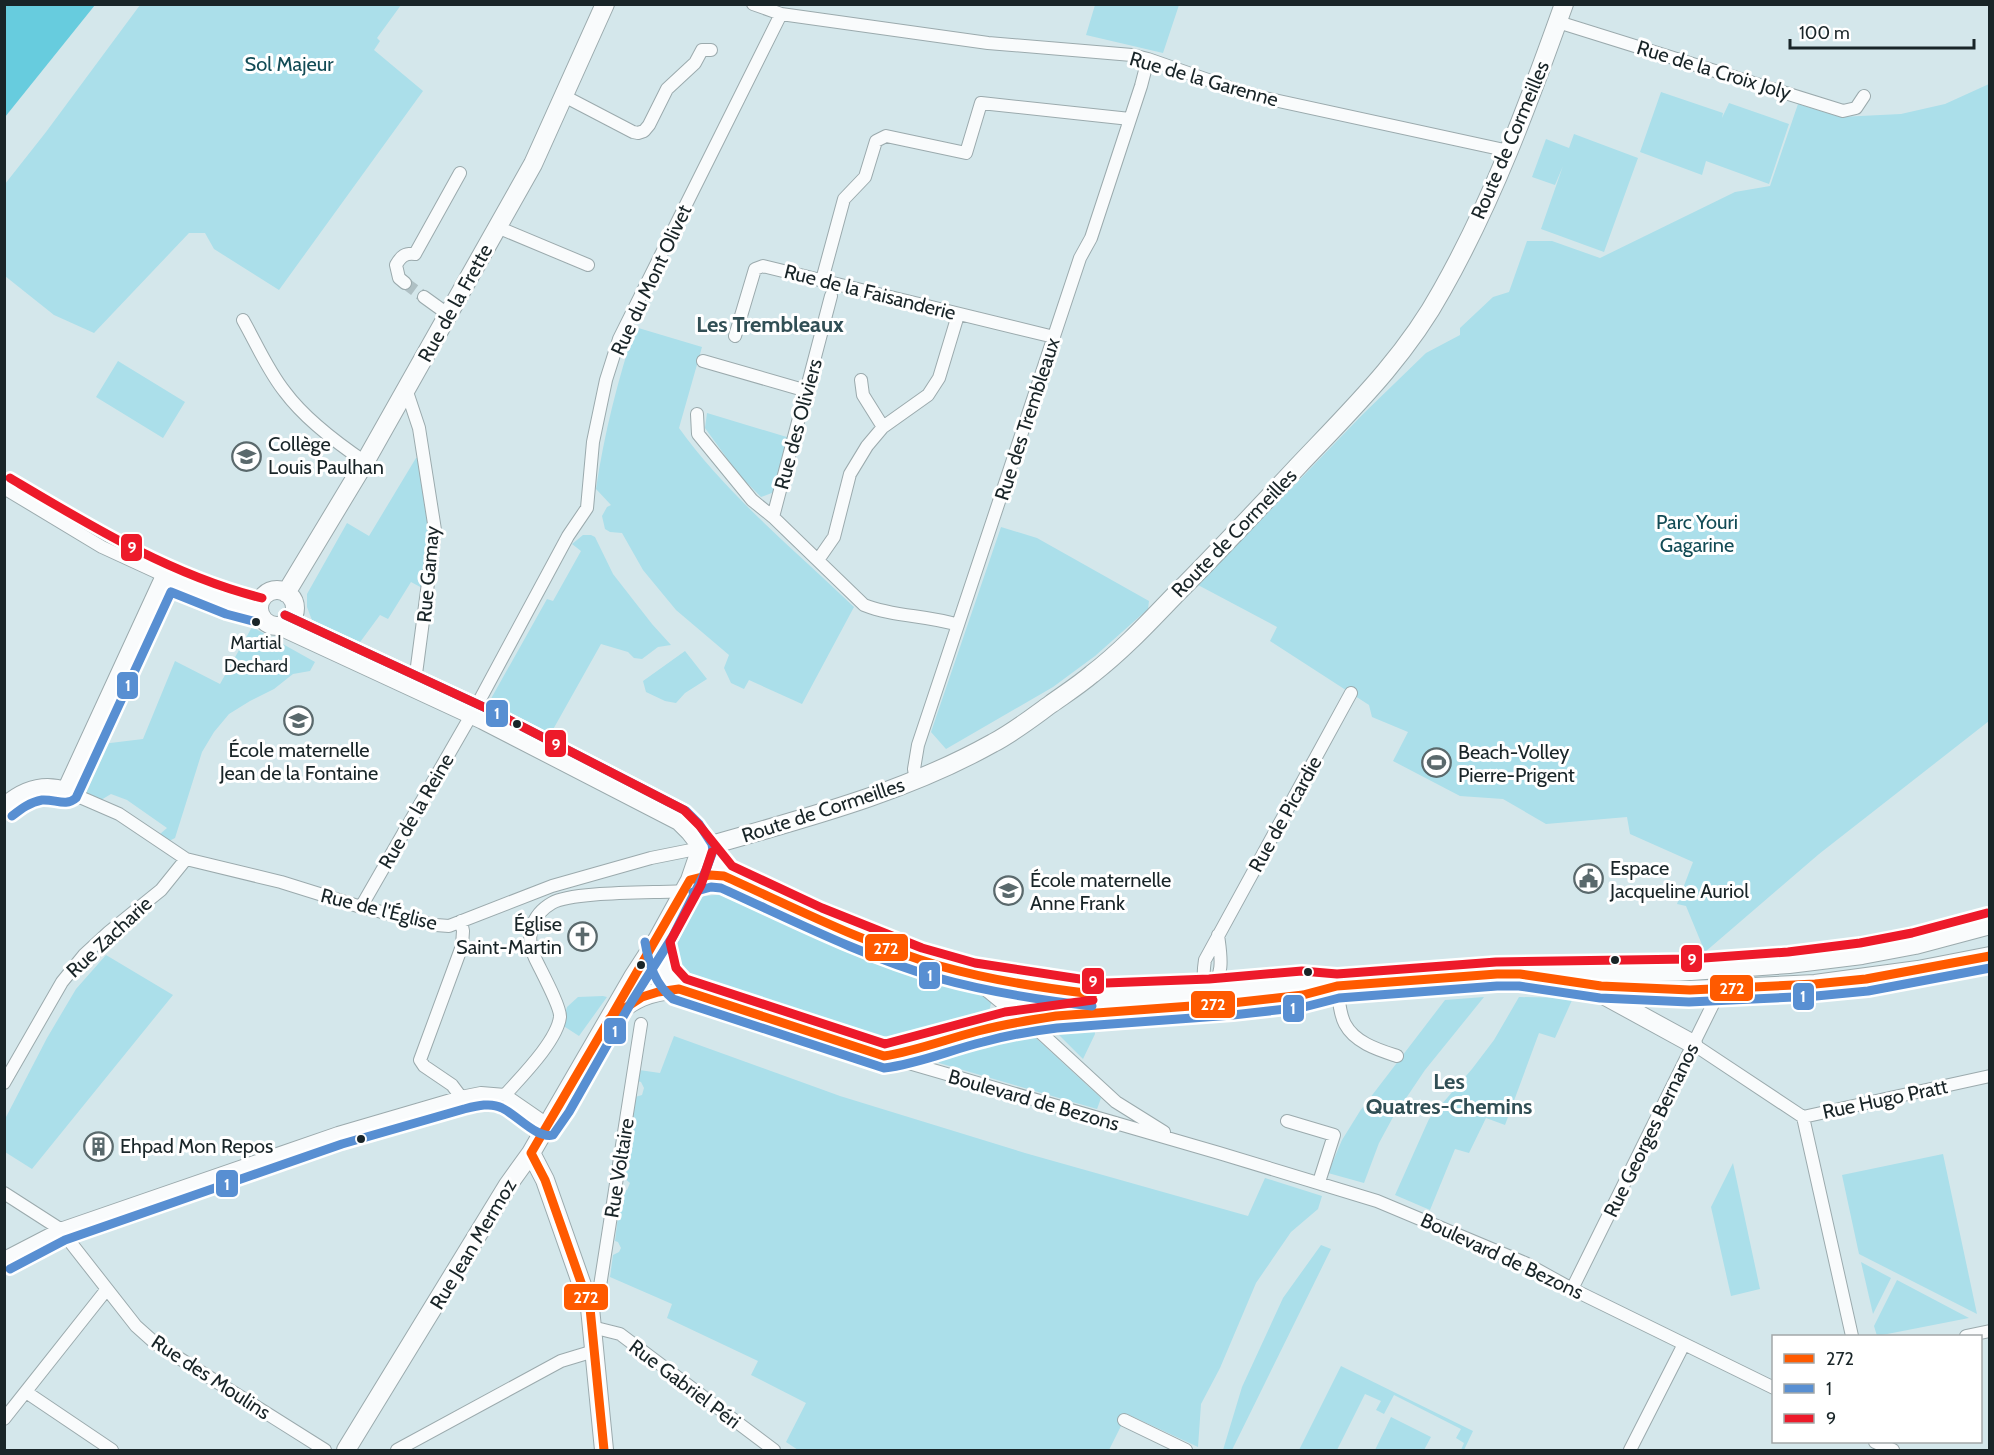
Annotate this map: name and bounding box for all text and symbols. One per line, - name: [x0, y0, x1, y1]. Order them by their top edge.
- scale bar: [1790, 12, 1974, 50]
- text: 100 m: [1799, 22, 1850, 44]
- street label: Rue de la Croix Joly: [1634, 35, 1794, 105]
- street label: Rue de la Garenne: [1127, 46, 1281, 112]
- park label: Sol Majeur: [245, 52, 334, 76]
- street label: Route de Cormeilles: [1466, 57, 1554, 223]
- street label: Rue du Mont Olivet: [606, 201, 696, 359]
- street label: Rue de la Frette: [413, 240, 497, 366]
- street label: Rue de la Faisanderie: [782, 259, 958, 325]
- district label: Les Trembleaux: [696, 311, 844, 338]
- street label: Rue des Trembleaux: [989, 334, 1065, 503]
- street label: Rue des Oliviers: [769, 356, 827, 492]
- place label: Collège Louis Paulhan: [268, 432, 384, 479]
- school or university icon: Collège Louis Paulhan: [231, 440, 263, 472]
- street label: Route de Cormeilles: [1166, 464, 1302, 602]
- park label: Parc Youri Gagarine: [1656, 510, 1738, 557]
- street label: Rue Gamay: [412, 525, 444, 623]
- line badge: 9: [120, 533, 143, 562]
- text: 9: [128, 538, 137, 557]
- marker: Martial Dechard: [250, 616, 262, 628]
- place label: Martial Dechard: [224, 632, 288, 677]
- line badge: 1: [116, 671, 139, 700]
- text: 1: [125, 676, 131, 695]
- line badge: 1: [485, 699, 509, 728]
- school or university icon: École maternelle Jean de la Fontaine: [283, 704, 315, 736]
- text: 1: [494, 704, 500, 723]
- unlabelled marker: [511, 718, 523, 730]
- line badge: 9: [544, 729, 567, 758]
- text: 9: [552, 735, 561, 754]
- place label: École maternelle Jean de la Fontaine: [219, 738, 378, 785]
- place label: Beach-Volley Pierre-Prigent: [1458, 740, 1575, 787]
- sports icon: Beach-Volley Pierre-Prigent: [1421, 747, 1453, 779]
- street label: Rue de la Reine: [373, 749, 459, 873]
- street label: Rue de Picardie: [1243, 752, 1327, 876]
- street label: Route de Cormeilles: [739, 772, 907, 848]
- place label: Espace Jacqueline Auriol: [1609, 856, 1749, 903]
- public building icon: Espace Jacqueline Auriol: [1573, 863, 1605, 895]
- place label: École maternelle Anne Frank: [1030, 868, 1171, 915]
- school or university icon: École maternelle Anne Frank: [993, 875, 1025, 907]
- street label: Rue de l'Église: [318, 883, 440, 935]
- street label: Rue Zacharie: [61, 891, 157, 983]
- place label: Église Saint-Martin: [456, 912, 562, 959]
- church icon: Église Saint-Martin: [567, 920, 599, 952]
- line badge: 272: [864, 933, 909, 962]
- text: 272: [873, 939, 899, 958]
- line badge: 9: [1680, 944, 1703, 973]
- text: 9: [1688, 950, 1697, 969]
- unlabelled marker: [1609, 954, 1621, 966]
- unlabelled marker: [635, 959, 647, 971]
- line badge: 1: [918, 961, 941, 990]
- text: 1: [927, 966, 933, 985]
- unlabelled marker: [1302, 966, 1314, 978]
- line badge: 9: [1081, 967, 1105, 995]
- text: 9: [1089, 972, 1098, 991]
- line badge: 272: [1709, 974, 1754, 1002]
- text: 272: [1719, 979, 1745, 998]
- line badge: 1: [1792, 982, 1815, 1011]
- text: 1: [1800, 987, 1806, 1006]
- line badge: 272: [1190, 990, 1236, 1019]
- line badge: 1: [1282, 994, 1305, 1023]
- text: 272: [1200, 995, 1226, 1014]
- text: 1: [1290, 999, 1296, 1018]
- line badge: 1: [603, 1017, 627, 1045]
- text: 1: [612, 1022, 618, 1041]
- street label: Rue Georges Bernanos: [1598, 1039, 1704, 1221]
- street label: Boulevard de Bezons: [946, 1064, 1122, 1136]
- district label: Les Quatres-Chemins: [1366, 1068, 1532, 1120]
- street label: Rue Hugo Pratt: [1820, 1074, 1950, 1124]
- street label: Rue Voltaire: [599, 1116, 639, 1220]
- building icon: Ehpad Mon Repos: [83, 1130, 115, 1162]
- unlabelled marker: [355, 1133, 367, 1145]
- place label: Ehpad Mon Repos: [120, 1134, 273, 1158]
- line badge: 1: [215, 1169, 239, 1198]
- text: 1: [224, 1175, 230, 1194]
- street label: Rue Jean Mermoz: [425, 1175, 521, 1313]
- street label: Boulevard de Bezons: [1417, 1208, 1587, 1304]
- line badge: 272: [563, 1283, 609, 1311]
- text: 272: [573, 1288, 599, 1307]
- street label: Rue des Moulins: [147, 1330, 275, 1424]
- street label: Rue Gabriel Péri: [625, 1334, 745, 1434]
- legend: [1772, 1335, 1982, 1443]
- text: 272: [1826, 1348, 1854, 1370]
- text: 1: [1826, 1378, 1832, 1400]
- text: 9: [1826, 1408, 1836, 1430]

